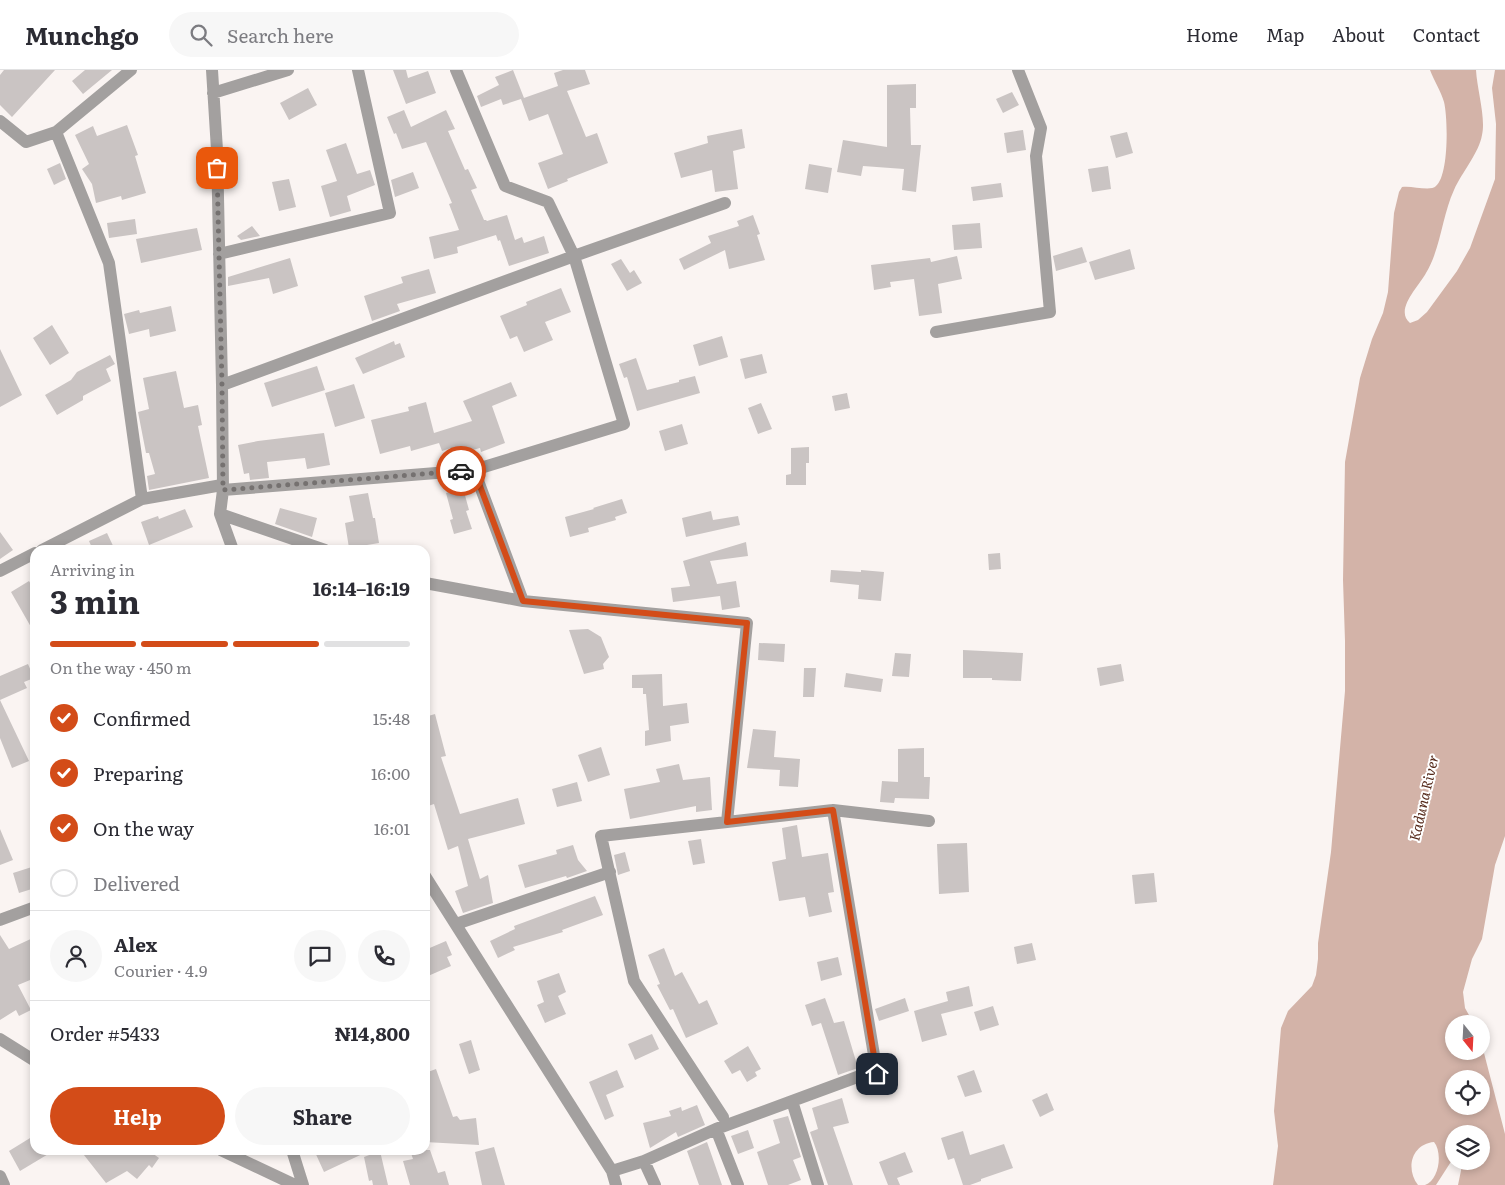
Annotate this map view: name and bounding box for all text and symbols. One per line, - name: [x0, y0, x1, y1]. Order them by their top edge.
- search box: [169, 12, 519, 57]
- text: Munchgo: [25, 17, 139, 52]
- icon: search: [187, 21, 215, 49]
- text: Search here: [227, 21, 334, 49]
- text: Home: [1186, 21, 1238, 48]
- text: Map: [1266, 21, 1304, 48]
- text: About: [1332, 21, 1385, 48]
- text: Contact: [1413, 21, 1480, 48]
- pin: [196, 147, 238, 189]
- icon: bag: [203, 154, 231, 182]
- courier: [436, 446, 486, 496]
- icon: car: [447, 457, 475, 485]
- text: Arriving in: [50, 557, 135, 581]
- text: 16:14–16:19: [313, 574, 410, 602]
- text: 3 min: [50, 576, 140, 624]
- text: On the way · 450 m: [50, 655, 192, 679]
- icon: check: [50, 704, 78, 732]
- text: Confirmed: [93, 704, 191, 732]
- text: 15:48: [373, 706, 410, 730]
- water label: Kaduna River: [1403, 752, 1443, 843]
- icon: check: [50, 759, 78, 787]
- text: Preparing: [93, 759, 183, 787]
- text: 16:00: [371, 761, 410, 785]
- icon: check: [50, 814, 78, 842]
- text: On the way: [93, 814, 194, 842]
- text: 16:01: [374, 816, 410, 840]
- text: Delivered: [93, 869, 180, 897]
- button: person: [50, 930, 102, 982]
- text: Alex: [114, 930, 157, 958]
- button: chat: [294, 930, 346, 982]
- button: phone: [358, 930, 410, 982]
- text: Courier · 4.9: [114, 958, 207, 982]
- north arrow: [1445, 1015, 1490, 1060]
- map controls: [1445, 1015, 1490, 1170]
- text: Order #5433: [50, 1019, 160, 1047]
- text: ₦14,800: [335, 1019, 410, 1047]
- pin: [856, 1053, 898, 1095]
- icon: home: [863, 1060, 891, 1088]
- button: locate: [1445, 1070, 1490, 1115]
- button: Help: [50, 1087, 225, 1145]
- button: Share: [235, 1087, 410, 1145]
- button: layers: [1445, 1125, 1490, 1170]

